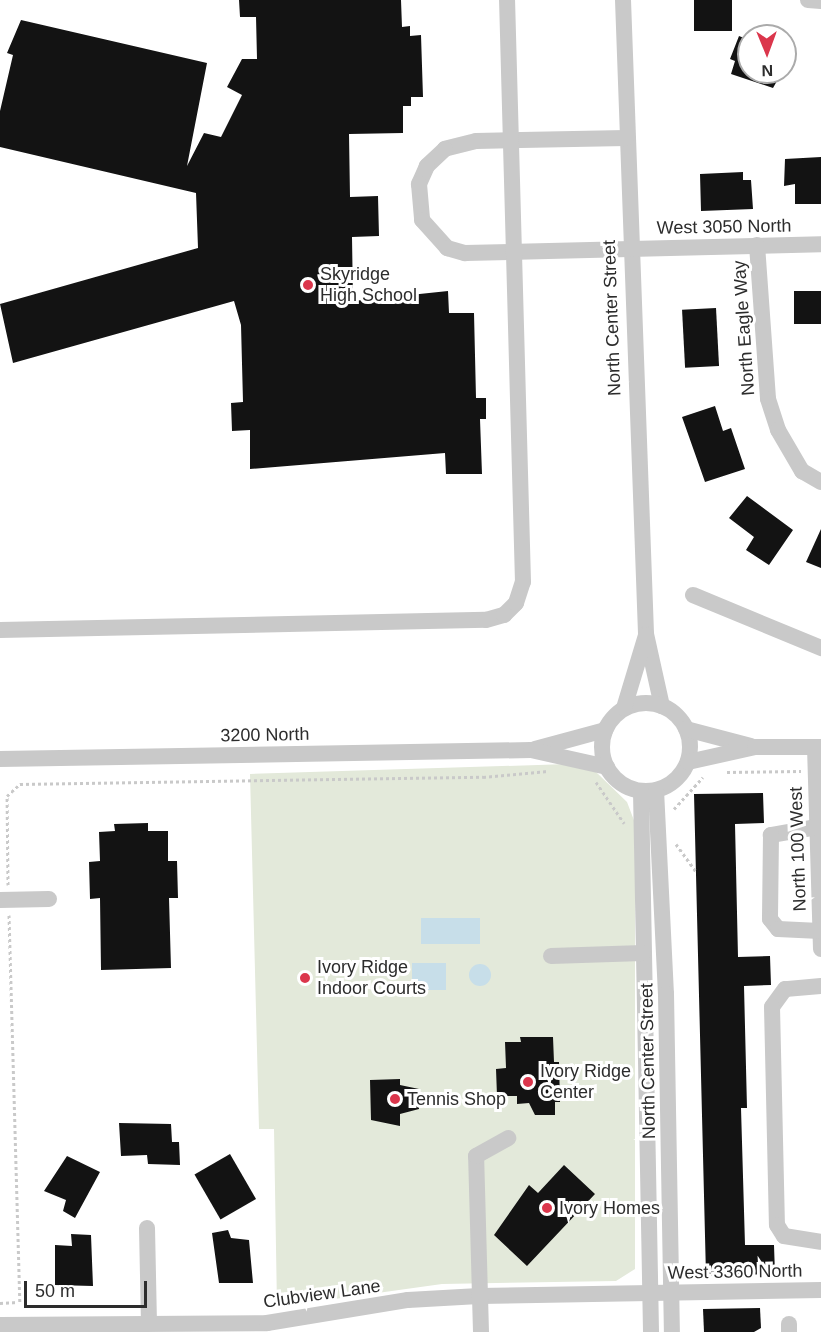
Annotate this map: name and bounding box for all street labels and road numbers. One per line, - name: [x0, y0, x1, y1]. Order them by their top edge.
- street label: West 3050 North: [656, 215, 792, 239]
- street label: North Center Street: [598, 240, 626, 396]
- street label: North Eagle Way: [729, 260, 759, 396]
- street label: 3200 North: [220, 723, 310, 747]
- street label: North 100 West: [785, 786, 811, 912]
- street label: North Center Street: [636, 983, 660, 1139]
- street label: West 3360 North: [667, 1260, 803, 1284]
- street label: Clubview Lane: [262, 1275, 382, 1313]

